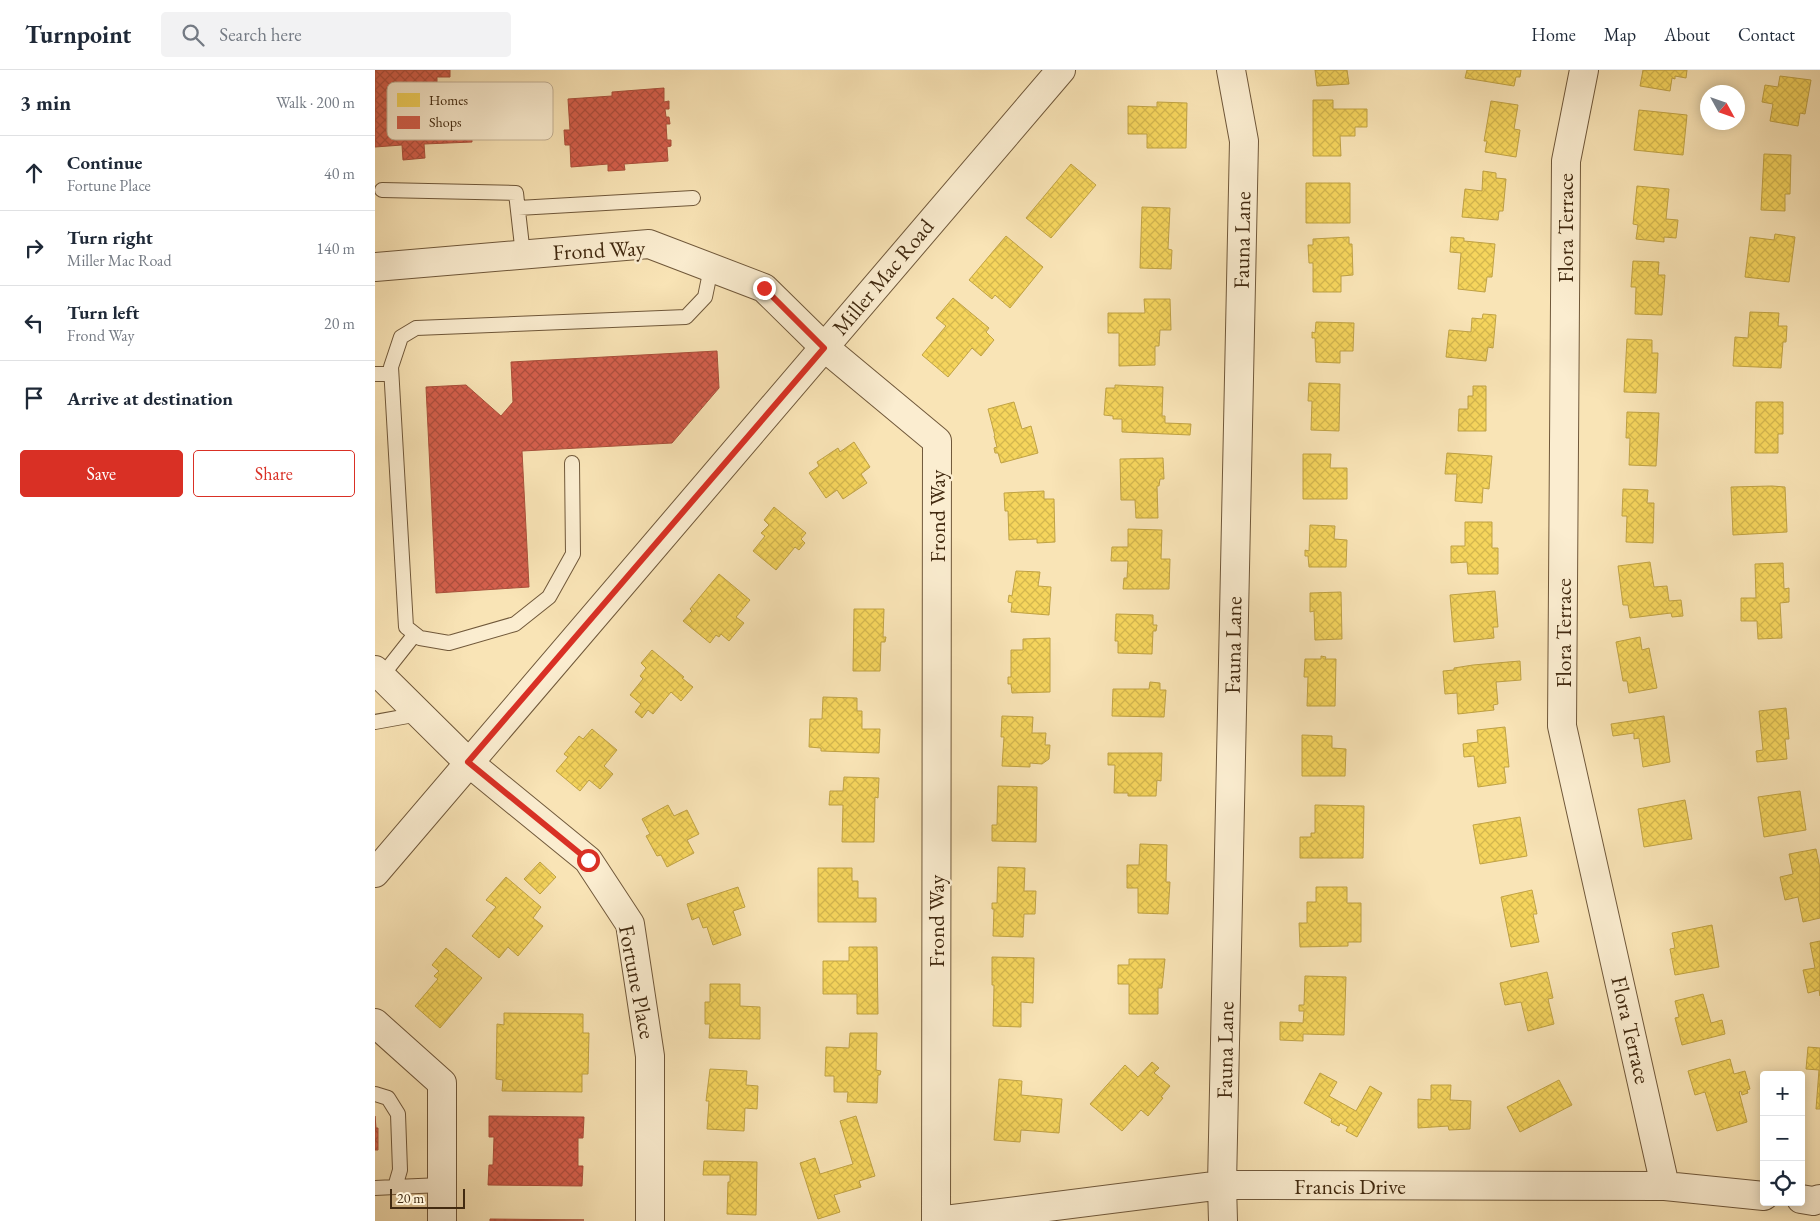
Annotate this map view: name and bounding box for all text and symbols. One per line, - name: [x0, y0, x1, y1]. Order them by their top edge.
- search box: [161, 12, 511, 57]
- text: Turnpoint: [25, 19, 131, 50]
- icon: search: [179, 21, 207, 49]
- text: Search here: [219, 22, 302, 47]
- text: Home: [1531, 23, 1576, 46]
- text: Map: [1604, 23, 1636, 46]
- text: About: [1664, 23, 1710, 46]
- text: Contact: [1738, 23, 1795, 46]
- legend: [387, 82, 553, 140]
- north arrow: [1700, 85, 1745, 130]
- text: 3 min: [20, 89, 71, 116]
- text: Homes: [429, 91, 469, 109]
- text: Walk · 200 m: [276, 92, 355, 113]
- text: Shops: [429, 113, 462, 131]
- text: Continue: [67, 150, 142, 175]
- icon: ahead: [20, 159, 48, 187]
- text: 40 m: [324, 163, 355, 184]
- street label: Flora Terrace: [1551, 173, 1580, 283]
- text: Fortune Place: [67, 175, 151, 196]
- street label: Fauna Lane: [1227, 191, 1257, 289]
- street label: Miller Mac Road: [826, 212, 941, 341]
- text: Turn right: [67, 225, 153, 250]
- street label: Frond Way: [552, 233, 646, 267]
- icon: right: [20, 234, 48, 262]
- text: 140 m: [316, 238, 355, 259]
- text: Miller Mac Road: [67, 250, 171, 271]
- route end: [753, 277, 776, 300]
- text: Turn left: [67, 300, 139, 325]
- icon: left: [20, 309, 48, 337]
- text: 20 m: [324, 313, 355, 334]
- text: Frond Way: [67, 325, 135, 346]
- icon: arrive: [20, 384, 48, 412]
- text: Arrive at destination: [67, 386, 233, 411]
- button: Save: [20, 450, 183, 497]
- button: Share: [193, 450, 355, 497]
- street label: Frond Way: [923, 469, 952, 562]
- street label: Flora Terrace: [1549, 578, 1578, 688]
- street label: Fauna Lane: [1218, 596, 1248, 694]
- route start: [577, 849, 600, 872]
- street label: Frond Way: [922, 874, 951, 967]
- street label: Fortune Place: [612, 923, 662, 1042]
- street label: Flora Terrace: [1605, 973, 1658, 1087]
- street label: Fauna Lane: [1210, 1001, 1240, 1099]
- map controls: [1760, 1071, 1805, 1206]
- button: +: [1760, 1071, 1805, 1116]
- button: −: [1760, 1116, 1805, 1161]
- button: locate: [1760, 1161, 1805, 1206]
- street label: Francis Drive: [1294, 1172, 1406, 1201]
- scale bar: [390, 1186, 465, 1209]
- text: 20 m: [397, 1189, 424, 1207]

